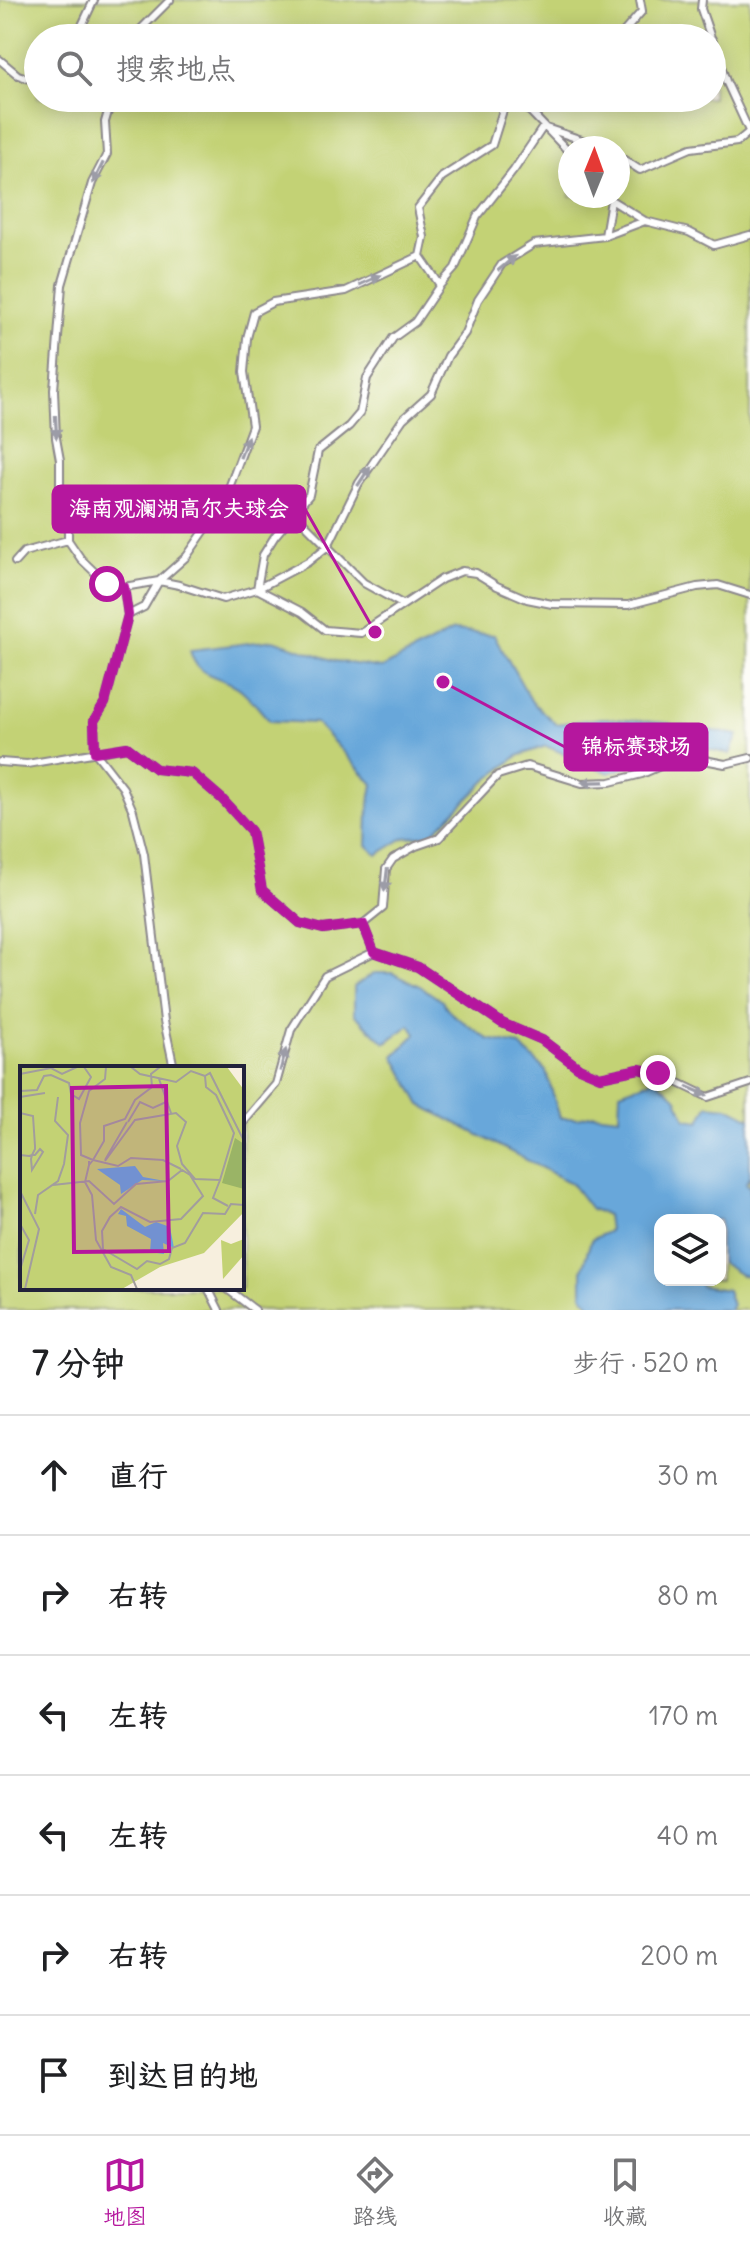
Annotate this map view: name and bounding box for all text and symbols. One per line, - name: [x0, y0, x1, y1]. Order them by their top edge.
- search box: [24, 24, 726, 112]
- icon: search: [52, 46, 96, 90]
- text: 搜索地点: [116, 49, 236, 87]
- north arrow: [558, 136, 630, 208]
- one-way arrow: [91, 161, 104, 184]
- one-way arrow: [497, 255, 518, 272]
- one-way arrow: [359, 273, 382, 286]
- one-way arrow: [50, 415, 63, 440]
- one-way arrow: [238, 435, 251, 459]
- one-way arrow: [357, 466, 372, 487]
- callout: 海南观澜湖高尔夫球会: [53, 486, 305, 532]
- text: 海南观澜湖高尔夫球会: [69, 494, 289, 522]
- route start: [89, 566, 125, 602]
- callout: 锦标赛球场: [565, 724, 707, 770]
- text: 锦标赛球场: [581, 732, 691, 760]
- one-way arrow: [580, 776, 605, 788]
- one-way arrow: [379, 868, 392, 893]
- one-way arrow: [277, 1047, 289, 1072]
- route end: [640, 1055, 676, 1091]
- inset map: [20, 1066, 244, 1290]
- one-way arrow: [685, 1084, 708, 1097]
- map controls: [654, 1214, 726, 1286]
- button: layers: [654, 1214, 726, 1286]
- text: 7 分钟: [32, 1341, 125, 1384]
- text: 步行 · 520 m: [573, 1346, 718, 1379]
- icon: ahead: [32, 1453, 76, 1497]
- text: 直行: [108, 1456, 168, 1494]
- text: 30 m: [657, 1459, 718, 1492]
- icon: right: [32, 1573, 76, 1617]
- text: 右转: [108, 1576, 168, 1614]
- text: 80 m: [657, 1579, 718, 1612]
- icon: left: [32, 1693, 76, 1737]
- text: 左转: [108, 1696, 168, 1734]
- text: 170 m: [649, 1699, 718, 1732]
- icon: left: [32, 1813, 76, 1857]
- text: 左转: [108, 1816, 168, 1854]
- text: 40 m: [657, 1819, 718, 1852]
- icon: right: [32, 1933, 76, 1977]
- text: 右转: [108, 1936, 168, 1974]
- text: 200 m: [641, 1939, 718, 1972]
- icon: arrive: [32, 2053, 76, 2097]
- text: 到达目的地: [108, 2056, 258, 2094]
- tab: 地图: [103, 2153, 147, 2230]
- tab: 路线: [353, 2153, 397, 2230]
- tab: 收藏: [603, 2153, 647, 2230]

